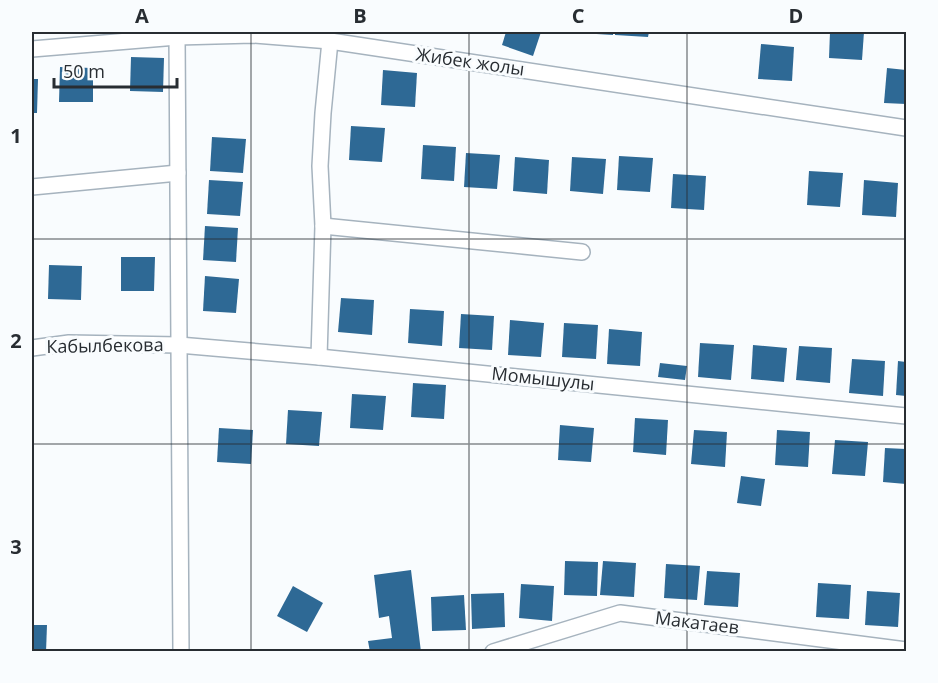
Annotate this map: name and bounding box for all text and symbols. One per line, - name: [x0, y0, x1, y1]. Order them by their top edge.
- text: A: [135, 2, 149, 29]
- text: B: [353, 2, 367, 29]
- text: C: [572, 2, 585, 29]
- text: D: [789, 2, 803, 29]
- street label: Жибек жолы: [414, 42, 526, 81]
- scale bar: [54, 51, 177, 89]
- text: 50 m: [63, 59, 105, 83]
- text: 1: [10, 122, 22, 149]
- text: 2: [10, 327, 22, 354]
- street label: Кабылбекова: [46, 332, 164, 358]
- street label: Момышулы: [491, 361, 596, 395]
- text: 3: [10, 533, 22, 560]
- street label: Макатаев: [654, 605, 740, 639]

